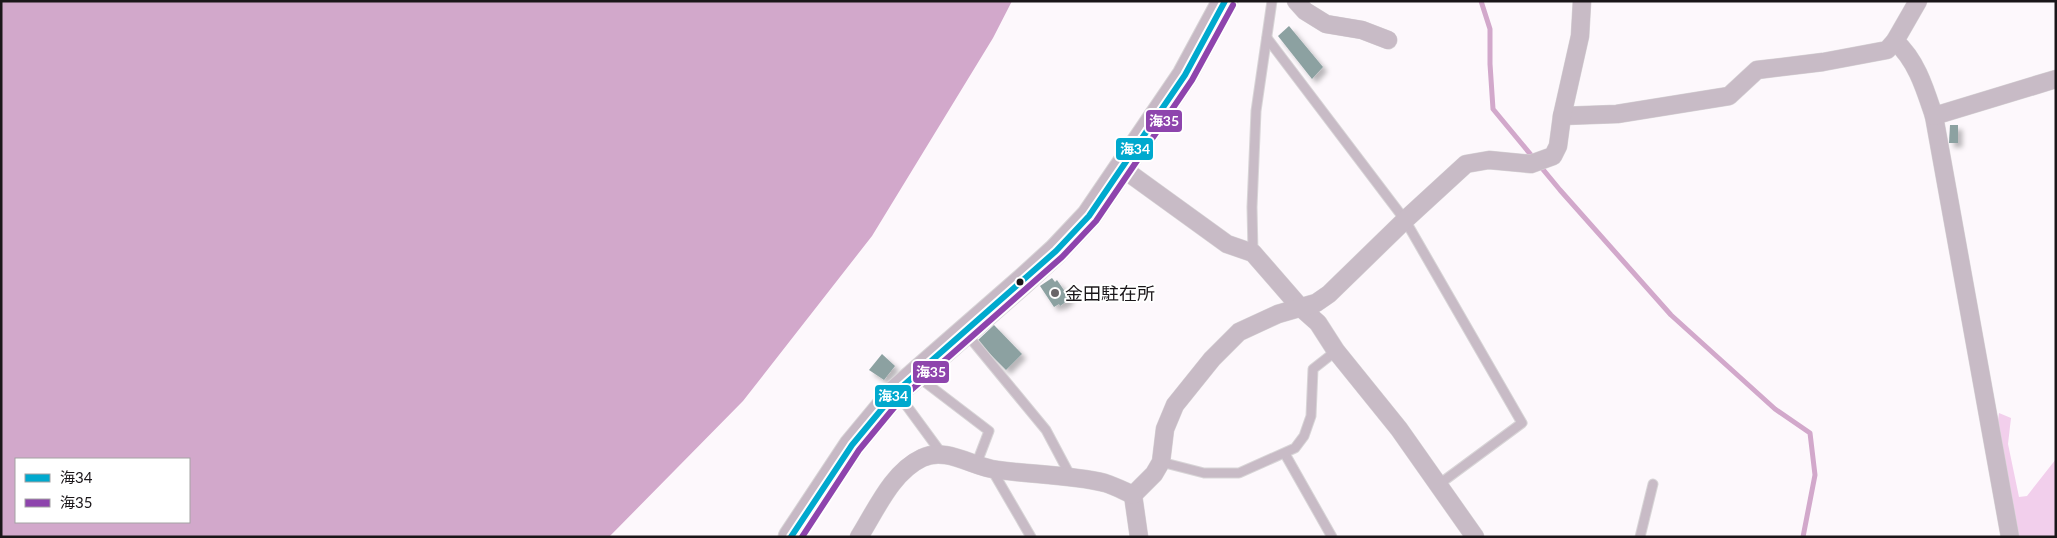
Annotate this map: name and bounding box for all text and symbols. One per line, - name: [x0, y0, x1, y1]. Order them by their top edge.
- line badge: 海35: [1145, 109, 1183, 133]
- text: 海35: [1149, 112, 1179, 129]
- line badge: 海34: [1115, 137, 1154, 161]
- text: 海34: [1120, 140, 1150, 157]
- unlabelled marker: [1015, 277, 1025, 287]
- place label: 金田駐在所: [1065, 282, 1155, 304]
- marker: 金田駐在所: [1049, 287, 1061, 299]
- line badge: 海35: [912, 360, 950, 384]
- text: 海35: [916, 363, 946, 380]
- line badge: 海34: [874, 384, 912, 408]
- text: 海34: [878, 387, 908, 404]
- legend: [15, 458, 190, 523]
- text: 海34: [60, 468, 93, 486]
- text: 海35: [60, 493, 92, 511]

